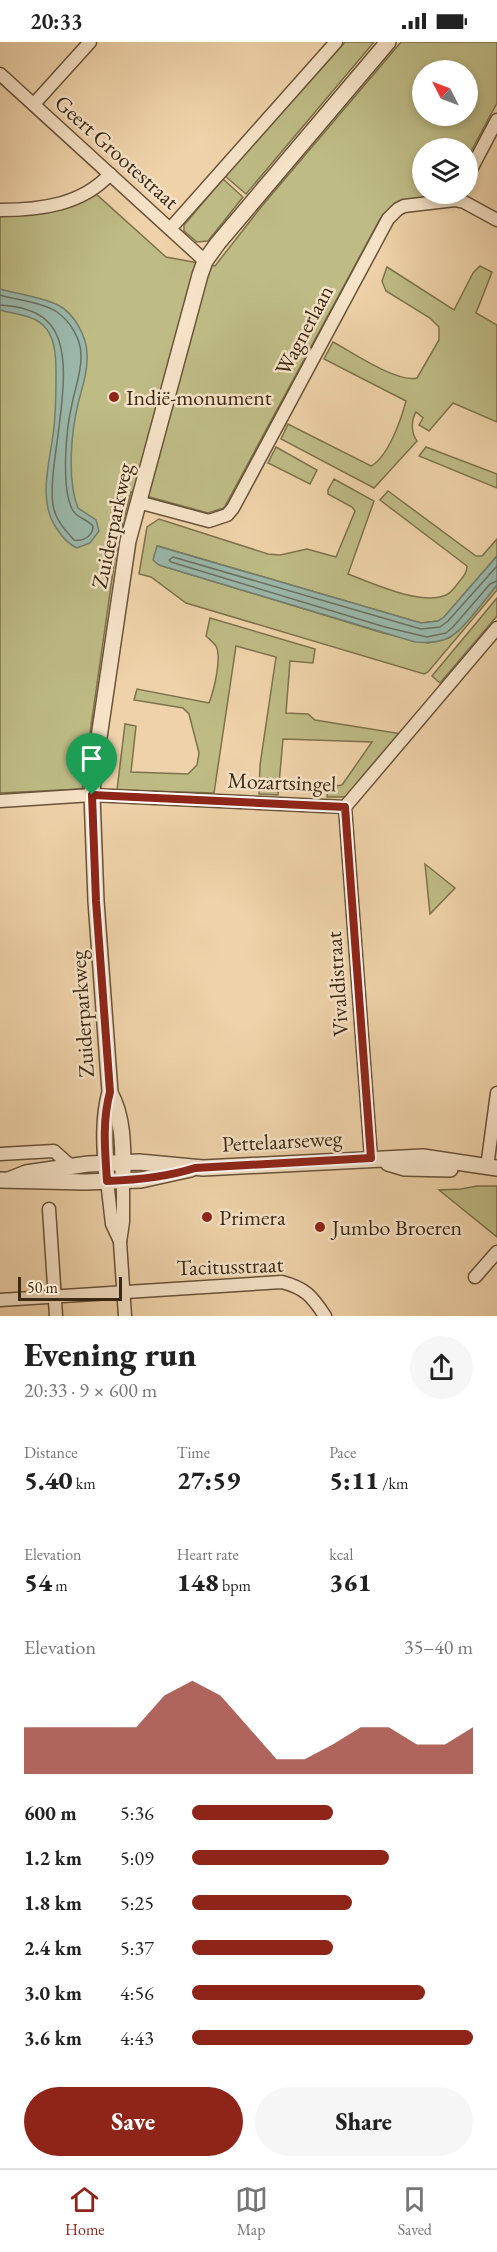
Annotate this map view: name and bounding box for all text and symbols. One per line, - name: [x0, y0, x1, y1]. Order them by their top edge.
- text: 20:33: [30, 7, 83, 36]
- north arrow: [412, 60, 478, 126]
- map controls: [412, 60, 478, 204]
- street label: Geert Grootestraat: [49, 88, 186, 216]
- button: layers: [412, 138, 478, 204]
- street label: Wagnerlaan: [268, 279, 340, 380]
- place label: Indië-monument: [126, 383, 272, 412]
- marker: Indië-monument: [107, 390, 121, 404]
- street label: Zuiderparkweg: [85, 460, 140, 591]
- pin: [66, 733, 117, 795]
- icon: arrive: [75, 742, 108, 775]
- street label: Mozartsingel: [227, 766, 337, 798]
- street label: Vivaldistraat: [319, 930, 355, 1038]
- street label: Zuiderparkweg: [63, 949, 101, 1079]
- street label: Pettelaarseweg: [221, 1123, 343, 1159]
- place label: Primera: [219, 1203, 286, 1232]
- marker: Primera: [200, 1210, 214, 1224]
- place label: Jumbo Broeren: [330, 1213, 462, 1242]
- marker: Jumbo Broeren: [313, 1220, 327, 1234]
- street label: Tacitusstraat: [176, 1250, 284, 1282]
- scale bar: [18, 1274, 122, 1302]
- text: 50 m: [27, 1277, 58, 1298]
- text: Evening run: [24, 1333, 196, 1376]
- button: share: [410, 1336, 473, 1399]
- text: 20:33 · 9 × 600 m: [24, 1377, 157, 1403]
- text: Distance: [24, 1442, 77, 1463]
- text: Time: [177, 1442, 210, 1463]
- text: Pace: [329, 1442, 356, 1463]
- text: 5.40: [24, 1463, 73, 1497]
- text: 27:59: [177, 1463, 240, 1497]
- text: 5:11: [329, 1463, 379, 1497]
- text: km: [73, 1473, 96, 1494]
- text: /km: [379, 1473, 409, 1494]
- text: Elevation: [24, 1544, 82, 1565]
- text: Heart rate: [177, 1544, 239, 1565]
- text: kcal: [329, 1544, 353, 1565]
- text: 54: [24, 1565, 52, 1599]
- text: 148: [177, 1565, 219, 1599]
- text: 361: [329, 1565, 371, 1599]
- text: m: [52, 1575, 68, 1596]
- text: bpm: [219, 1575, 251, 1596]
- text: Elevation: [24, 1634, 96, 1660]
- text: 35–40 m: [404, 1634, 473, 1660]
- text: 600 m: [24, 1800, 77, 1826]
- text: 5:36: [120, 1800, 154, 1826]
- text: 1.2 km: [24, 1845, 82, 1871]
- text: 5:09: [120, 1845, 154, 1871]
- text: 1.8 km: [24, 1890, 82, 1916]
- text: 5:25: [120, 1890, 154, 1916]
- text: 2.4 km: [24, 1935, 82, 1961]
- text: 5:37: [120, 1935, 154, 1961]
- text: 3.0 km: [24, 1980, 82, 2006]
- text: 4:56: [120, 1980, 154, 2006]
- text: 3.6 km: [24, 2025, 82, 2051]
- text: 4:43: [120, 2025, 154, 2051]
- button: Save: [24, 2087, 243, 2156]
- button: Share: [255, 2087, 473, 2156]
- tab: Home: [65, 2183, 105, 2240]
- tab: Map: [235, 2183, 268, 2240]
- tab: Saved: [398, 2183, 432, 2240]

